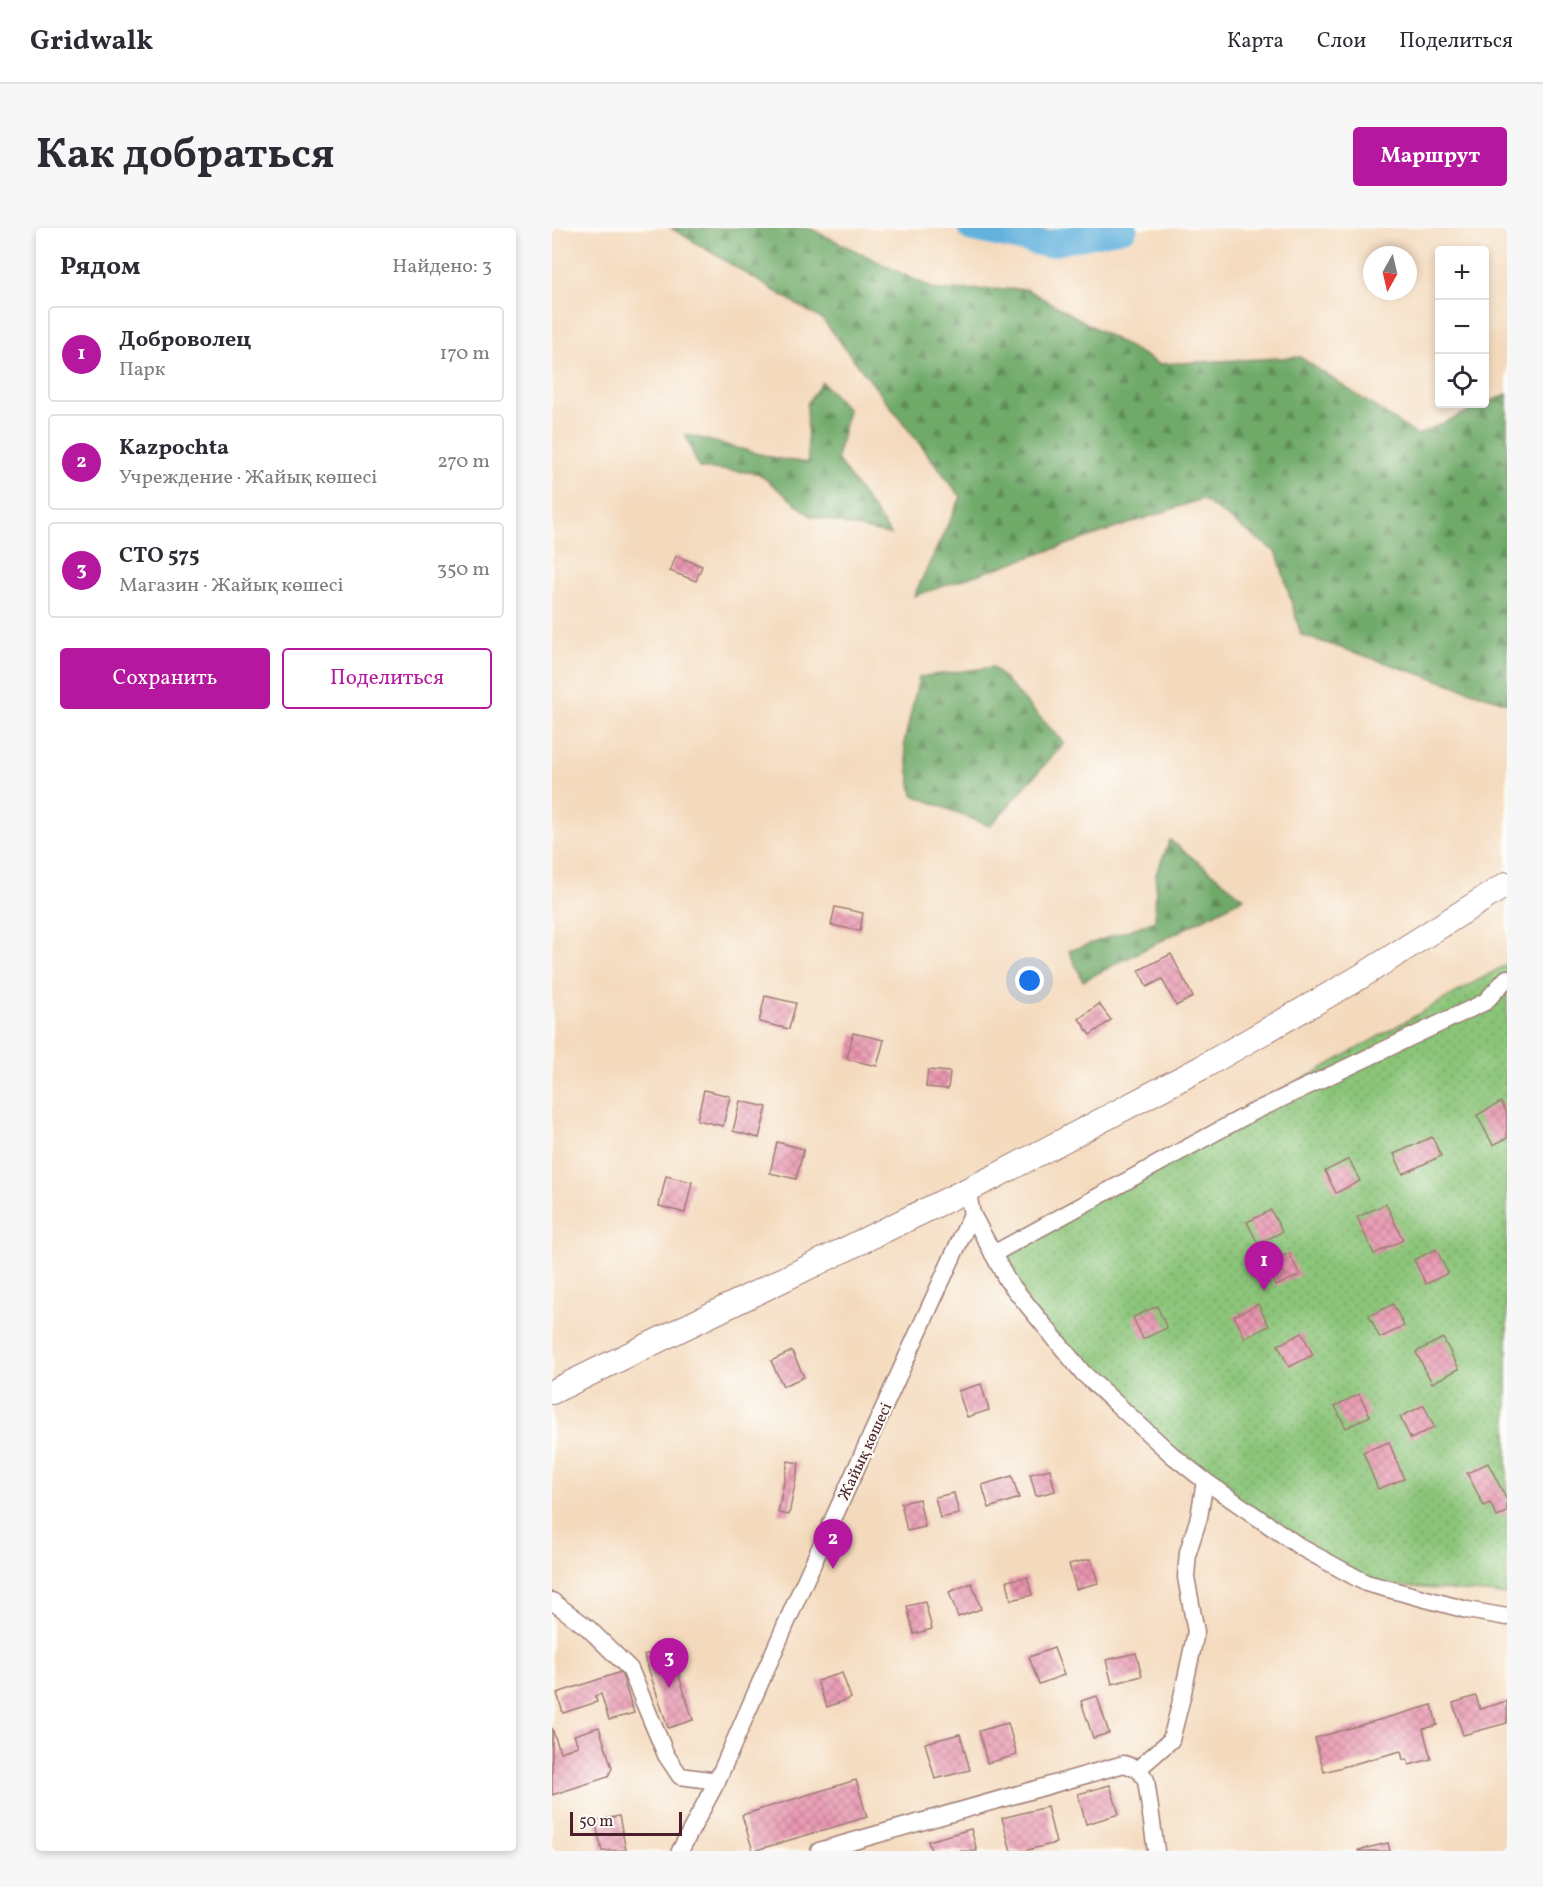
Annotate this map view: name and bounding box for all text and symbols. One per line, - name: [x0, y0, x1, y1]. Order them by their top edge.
- text: Gridwalk: [30, 22, 153, 61]
- text: Карта: [1227, 27, 1284, 56]
- text: Слои: [1317, 27, 1366, 56]
- text: Поделиться: [1399, 27, 1513, 56]
- text: Как добраться: [36, 127, 335, 186]
- button: Маршрут: [1353, 127, 1507, 186]
- north arrow: [1363, 246, 1417, 300]
- map controls: [1435, 246, 1489, 408]
- button: +: [1435, 246, 1489, 300]
- text: Рядом: [60, 249, 140, 285]
- text: Найдено: 3: [392, 253, 492, 281]
- button: −: [1435, 300, 1489, 354]
- text: Доброволец: [119, 325, 251, 356]
- text: 1: [77, 340, 86, 368]
- text: 170 m: [440, 340, 490, 368]
- button: locate: [1435, 354, 1489, 408]
- text: Парк: [119, 356, 165, 384]
- text: Kazpochta: [119, 433, 229, 464]
- text: 2: [76, 448, 87, 476]
- text: 270 m: [437, 448, 490, 476]
- text: Учреждение · Жайық көшесі: [119, 464, 377, 492]
- text: СТО 575: [119, 541, 200, 572]
- text: 3: [76, 556, 87, 584]
- text: 350 m: [437, 556, 490, 584]
- text: Магазин · Жайық көшесі: [119, 572, 344, 600]
- button: Сохранить: [60, 648, 270, 709]
- button: Поделиться: [282, 648, 492, 709]
- your location: [1015, 966, 1044, 995]
- pin: 1: [1244, 1242, 1284, 1291]
- street label: Жайық көшесі: [833, 1399, 898, 1505]
- pin: 2: [814, 1520, 852, 1569]
- pin: 3: [650, 1638, 688, 1688]
- scale bar: [570, 1809, 682, 1836]
- text: 50 m: [579, 1811, 613, 1833]

